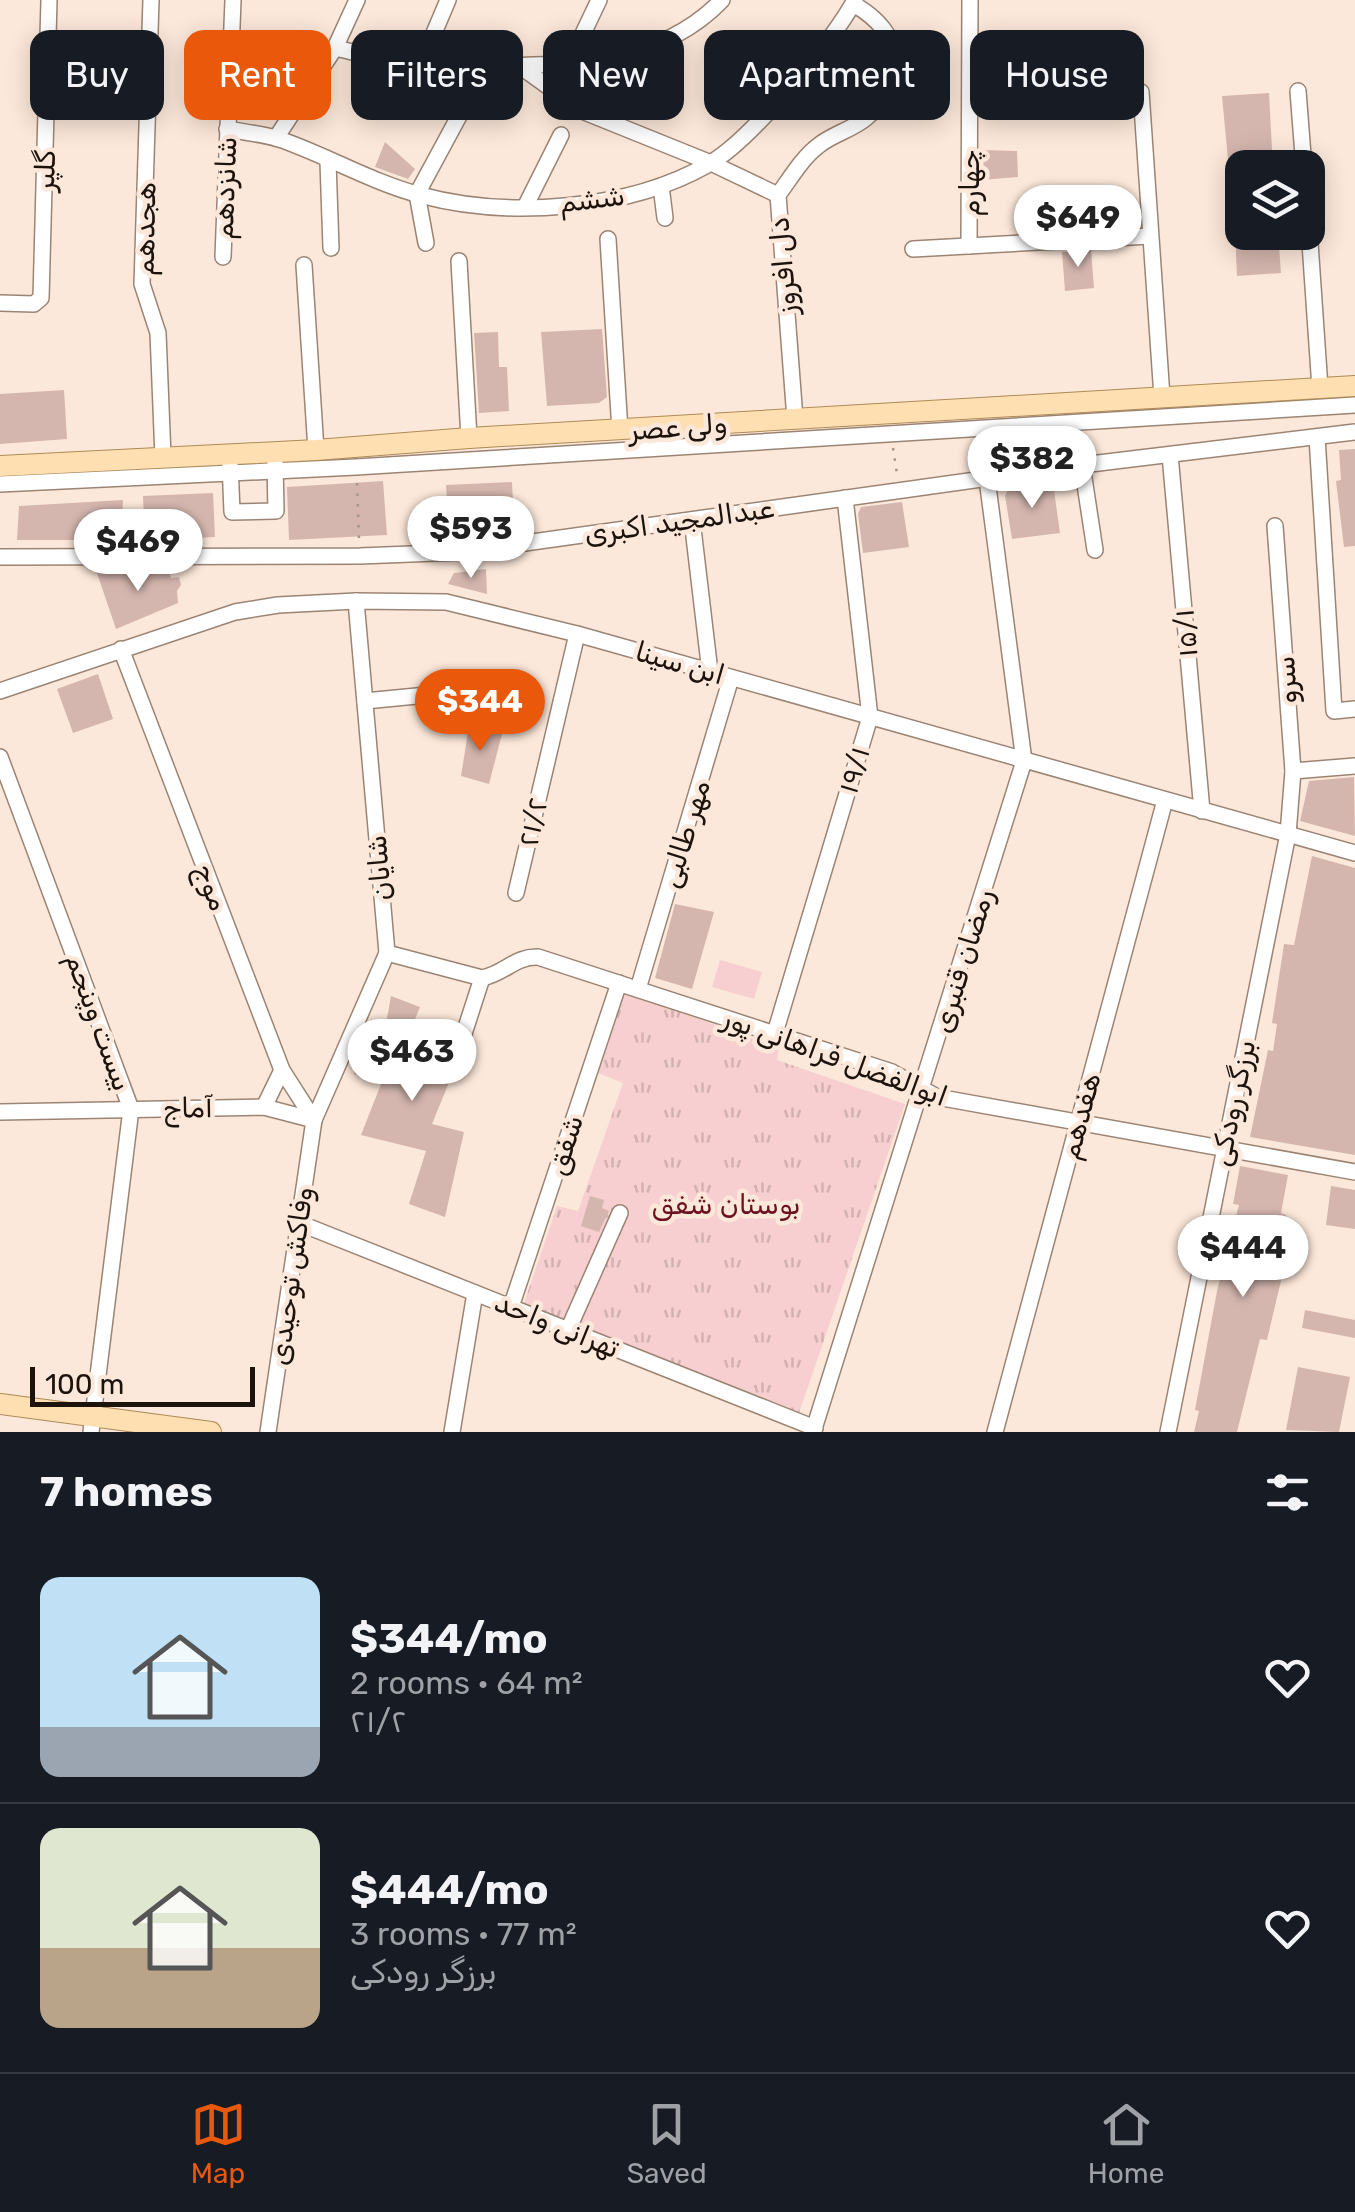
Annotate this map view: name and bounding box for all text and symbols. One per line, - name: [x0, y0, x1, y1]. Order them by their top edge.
- chip: Buy: [30, 30, 164, 120]
- chip: Rent: [184, 30, 331, 120]
- chip: Filters: [351, 30, 523, 120]
- chip: New: [543, 30, 684, 120]
- chip: Apartment: [704, 30, 950, 120]
- chip: House: [970, 30, 1144, 120]
- street label: شانزدهم: [207, 136, 245, 240]
- street label: گلپر: [28, 149, 64, 194]
- street label: چهارم: [953, 150, 988, 216]
- map controls: [1225, 150, 1325, 250]
- button: layers: [1225, 150, 1325, 250]
- street label: ششم: [557, 179, 627, 221]
- street label: هجدهم: [128, 182, 164, 276]
- pin: $649: [1019, 185, 1137, 270]
- text: $649: [1036, 198, 1120, 236]
- street label: دل افروز: [762, 216, 804, 318]
- street label: ولی عصر: [626, 407, 728, 447]
- pin: $382: [973, 426, 1091, 511]
- text: $382: [990, 439, 1074, 477]
- street label: عبدالمجید اکبری: [582, 491, 776, 551]
- pin: $593: [412, 496, 530, 581]
- pin: $469: [79, 509, 197, 594]
- text: $593: [429, 509, 513, 547]
- text: $469: [96, 522, 180, 560]
- street label: ۱۵/۱: [1167, 607, 1205, 659]
- street label: ابن سینا: [632, 635, 728, 691]
- street label: سرو: [1268, 655, 1304, 705]
- pin: $344: [421, 669, 539, 754]
- text: $344: [437, 682, 523, 720]
- street label: ۱۹/۱: [831, 743, 877, 797]
- street label: مهر طالبی: [653, 776, 717, 892]
- street label: ۲۱/۲: [511, 794, 555, 850]
- street label: شایان: [360, 834, 398, 902]
- street label: موج: [185, 859, 236, 916]
- street label: رمضان قنبری: [926, 885, 1000, 1037]
- street label: بیست وپنجم: [57, 949, 139, 1096]
- street label: ابوالفضل فراهانی پور: [716, 1000, 952, 1115]
- pin: $463: [353, 1019, 471, 1104]
- text: $463: [369, 1032, 455, 1070]
- street label: برزگر رودکی: [1204, 1037, 1262, 1169]
- street label: هفدهم: [1053, 1069, 1109, 1163]
- street label: آماج: [163, 1091, 213, 1128]
- street label: شفق: [540, 1111, 590, 1179]
- street label: وفاکش توحیدی: [262, 1185, 320, 1367]
- park label: بوستان شفق: [651, 1188, 801, 1221]
- pin: $444: [1184, 1215, 1302, 1300]
- text: $444: [1200, 1228, 1286, 1266]
- street label: تهرانی واحد: [490, 1285, 624, 1365]
- scale bar: [30, 1362, 255, 1406]
- text: 100 m: [45, 1368, 124, 1401]
- icon: filters: [1260, 1465, 1315, 1520]
- text: 7 homes: [40, 1467, 213, 1517]
- text: $344/mo: [350, 1614, 548, 1664]
- icon: home: [120, 1617, 240, 1737]
- icon: heart: [1260, 1650, 1315, 1705]
- text: 2 rooms · 64 m²: [350, 1664, 583, 1702]
- text: ۲۱/۲: [350, 1702, 407, 1740]
- text: $444/mo: [350, 1865, 549, 1915]
- icon: home: [120, 1868, 240, 1988]
- icon: heart: [1260, 1901, 1315, 1956]
- text: 3 rooms · 77 m²: [350, 1915, 577, 1953]
- text: برزگر رودکی: [350, 1953, 497, 1991]
- tab: Map: [191, 2097, 246, 2190]
- tab: Saved: [627, 2097, 707, 2190]
- tab: Home: [1088, 2097, 1164, 2190]

